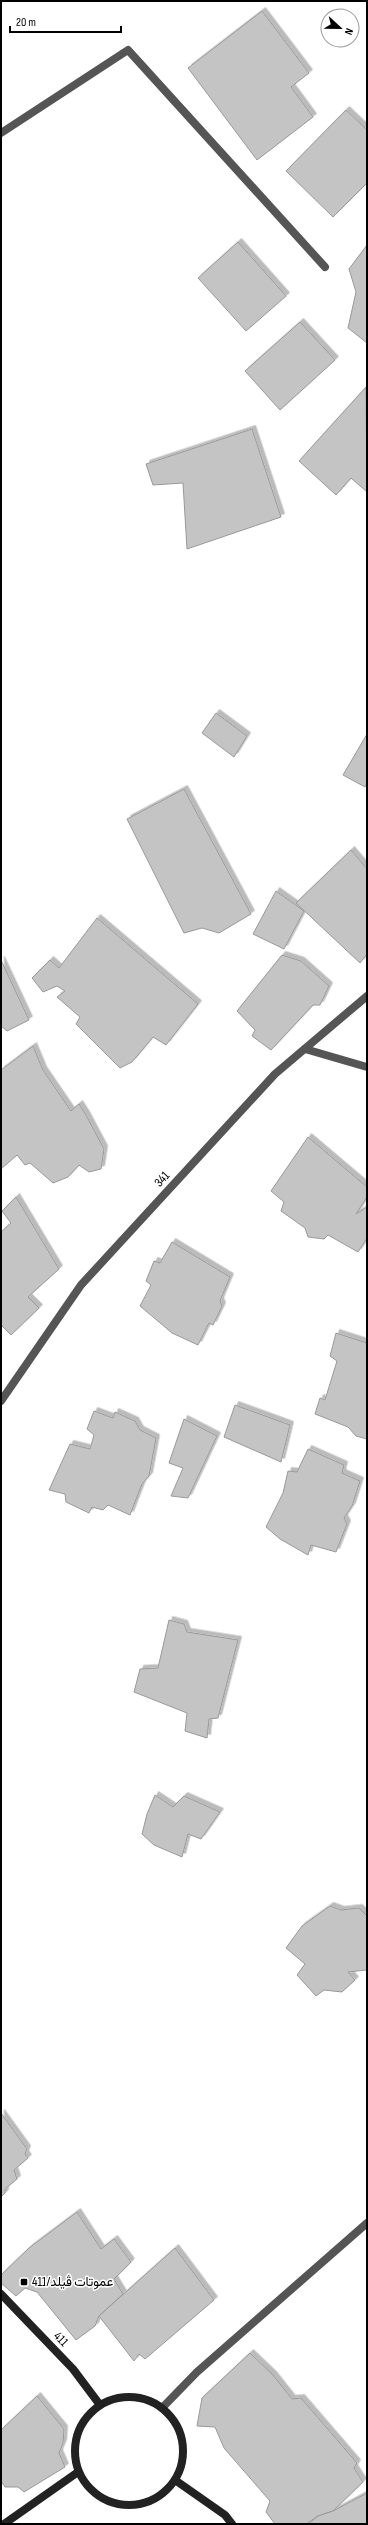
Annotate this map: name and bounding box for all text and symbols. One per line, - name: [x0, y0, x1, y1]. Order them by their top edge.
- scale bar: [10, 8, 121, 34]
- north arrow: [320, 8, 360, 48]
- text: 20 m: [16, 15, 36, 30]
- text: N: [342, 26, 356, 37]
- street label: 341: [151, 1168, 173, 1190]
- place label: عموتات ڤيلد/411: [32, 2274, 113, 2290]
- marker: عموتات ڤيلد/411: [19, 2277, 29, 2287]
- street label: 411: [50, 2328, 72, 2350]

